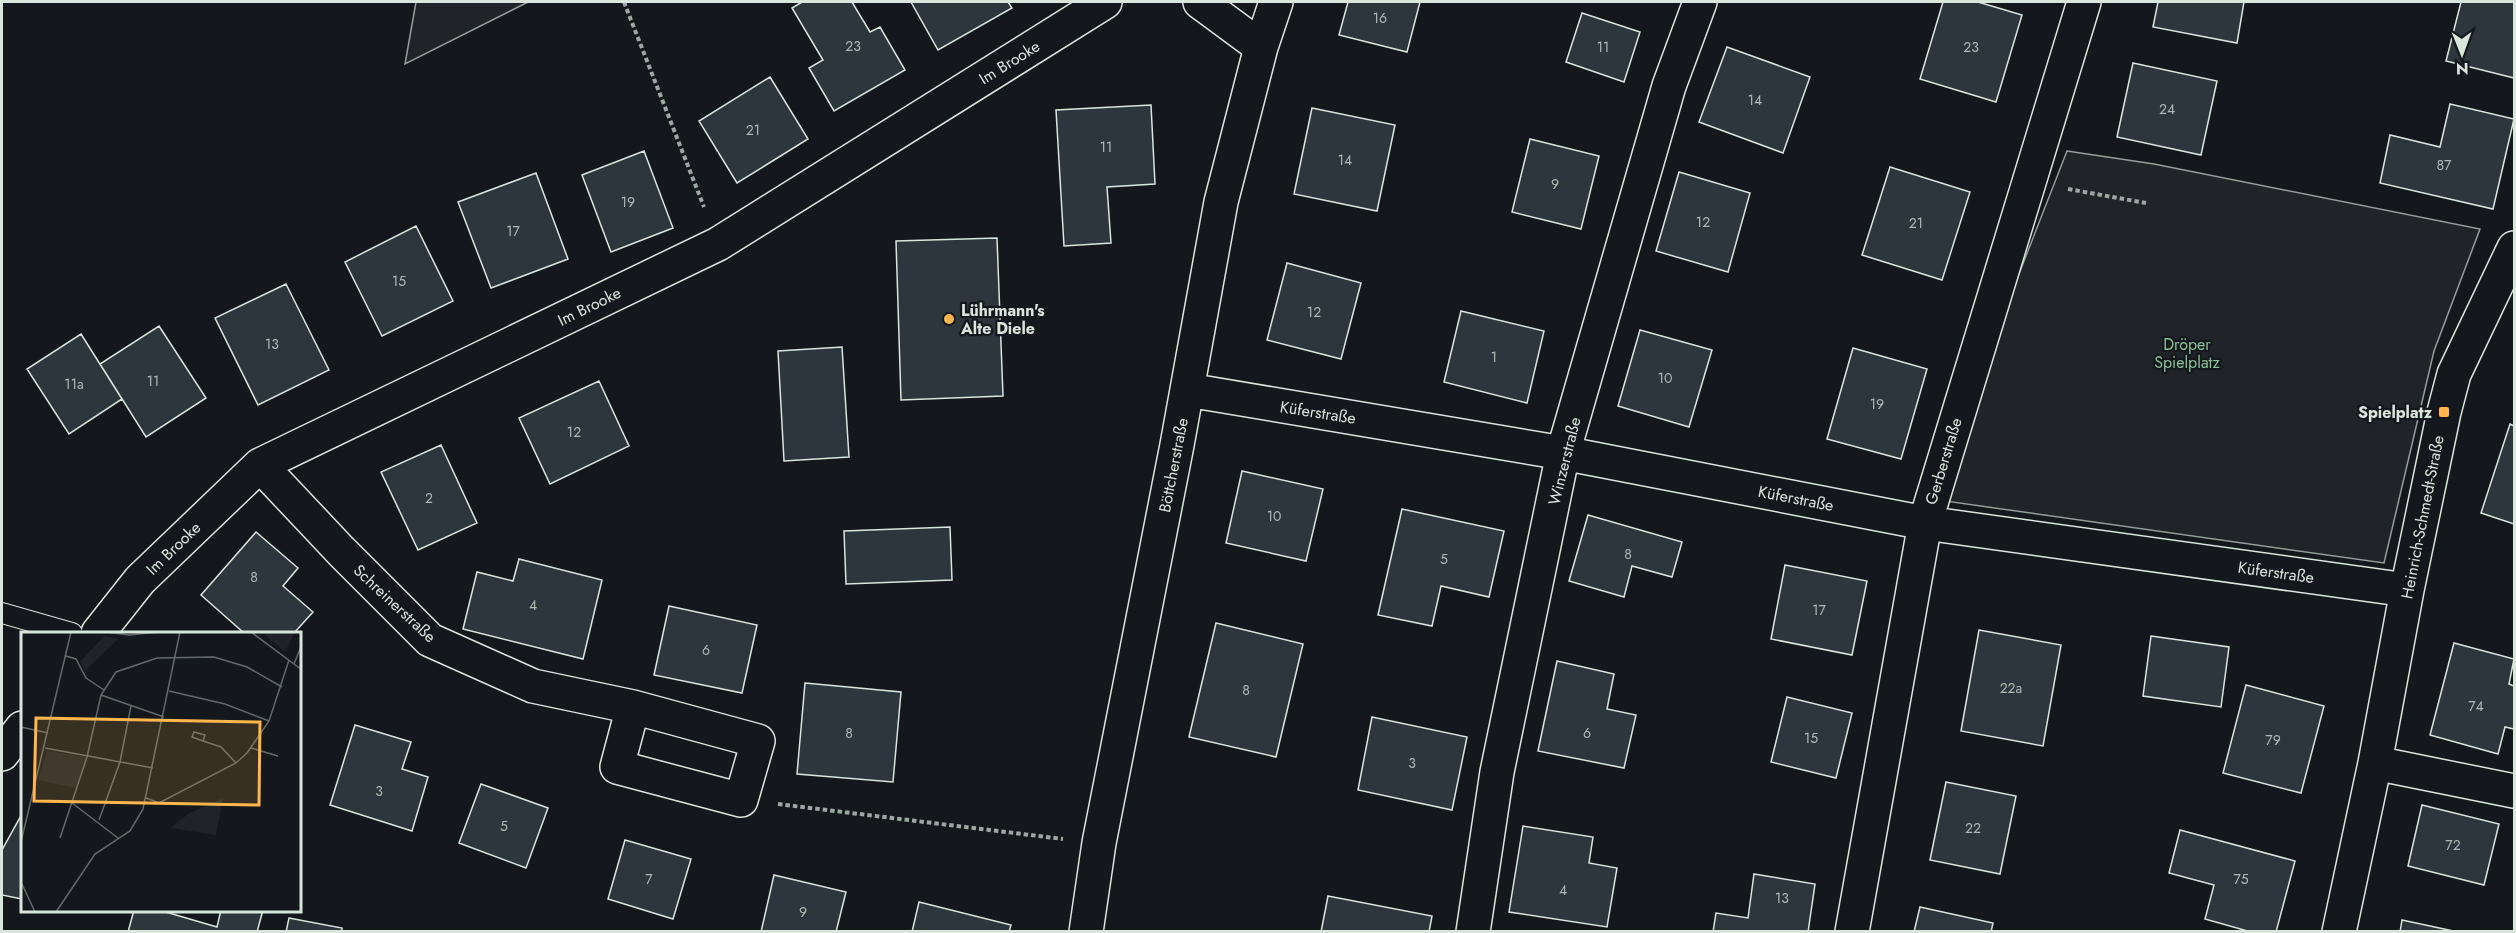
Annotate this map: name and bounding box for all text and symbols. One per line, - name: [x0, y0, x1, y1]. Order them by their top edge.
- house number: 16: [1373, 8, 1387, 28]
- north arrow: [2432, 24, 2492, 84]
- street label: Im Brooke: [974, 35, 1044, 90]
- house number: 23: [845, 36, 861, 56]
- house number: 11: [1597, 37, 1609, 57]
- house number: 23: [1963, 37, 1979, 57]
- text: N: [2456, 57, 2469, 80]
- house number: 14: [1748, 90, 1762, 110]
- house number: 24: [2159, 99, 2175, 119]
- house number: 21: [746, 120, 760, 140]
- house number: 11: [1100, 137, 1112, 157]
- house number: 14: [1338, 150, 1352, 170]
- house number: 87: [2437, 155, 2452, 175]
- house number: 9: [1551, 174, 1559, 194]
- house number: 19: [621, 192, 635, 212]
- house number: 12: [1696, 212, 1710, 232]
- house number: 21: [1909, 213, 1923, 233]
- house number: 17: [506, 221, 520, 241]
- house number: 15: [392, 271, 406, 291]
- street label: Im Brooke: [554, 281, 625, 332]
- place label: Lührmann's Alte Diele: [960, 299, 1045, 340]
- house number: 12: [1307, 302, 1321, 322]
- marker: Lührmann's Alte Diele: [942, 312, 956, 326]
- park label: Dröper Spielplatz: [2154, 333, 2220, 374]
- house number: 13: [265, 334, 279, 354]
- house number: 1: [1491, 347, 1497, 367]
- house number: 10: [1658, 368, 1672, 388]
- house number: 11: [147, 371, 159, 391]
- house number: 11a: [64, 374, 84, 394]
- house number: 19: [1870, 394, 1884, 414]
- street label: Küferstraße: [1278, 395, 1357, 430]
- place label: Spielplatz: [2358, 401, 2433, 424]
- marker: Spielplatz: [2437, 405, 2451, 419]
- street label: Winzerstraße: [1542, 415, 1587, 508]
- street label: Gerberstraße: [1919, 415, 1968, 507]
- street label: Böttcherstraße: [1153, 416, 1194, 514]
- house number: 12: [567, 422, 581, 442]
- street label: Heinrich-Schmedt-Straße: [2395, 433, 2450, 601]
- street label: Küferstraße: [1756, 480, 1836, 517]
- house number: 2: [425, 488, 433, 508]
- house number: 10: [1267, 506, 1281, 526]
- street label: Im Brooke: [141, 517, 206, 580]
- house number: 8: [1624, 544, 1632, 564]
- house number: 5: [1440, 549, 1448, 569]
- street label: Küferstraße: [2236, 556, 2315, 589]
- street label: Schreinerstraße: [348, 559, 441, 648]
- house number: 8: [250, 567, 258, 587]
- house number: 4: [529, 595, 537, 615]
- house number: 17: [1812, 600, 1826, 620]
- inset map: [21, 632, 302, 912]
- house number: 6: [702, 640, 710, 660]
- house number: 22a: [2000, 678, 2022, 698]
- house number: 8: [1242, 680, 1250, 700]
- house number: 74: [2468, 696, 2484, 716]
- house number: 8: [845, 723, 853, 743]
- house number: 6: [1583, 723, 1591, 743]
- house number: 15: [1804, 728, 1818, 748]
- house number: 79: [2265, 730, 2281, 750]
- house number: 3: [1408, 753, 1416, 773]
- house number: 3: [375, 781, 383, 801]
- house number: 5: [500, 816, 508, 836]
- house number: 22: [1965, 818, 1981, 838]
- house number: 72: [2445, 835, 2461, 855]
- house number: 7: [645, 869, 653, 889]
- house number: 75: [2233, 869, 2249, 889]
- house number: 4: [1559, 880, 1567, 900]
- house number: 13: [1775, 888, 1789, 908]
- house number: 9: [799, 902, 807, 922]

